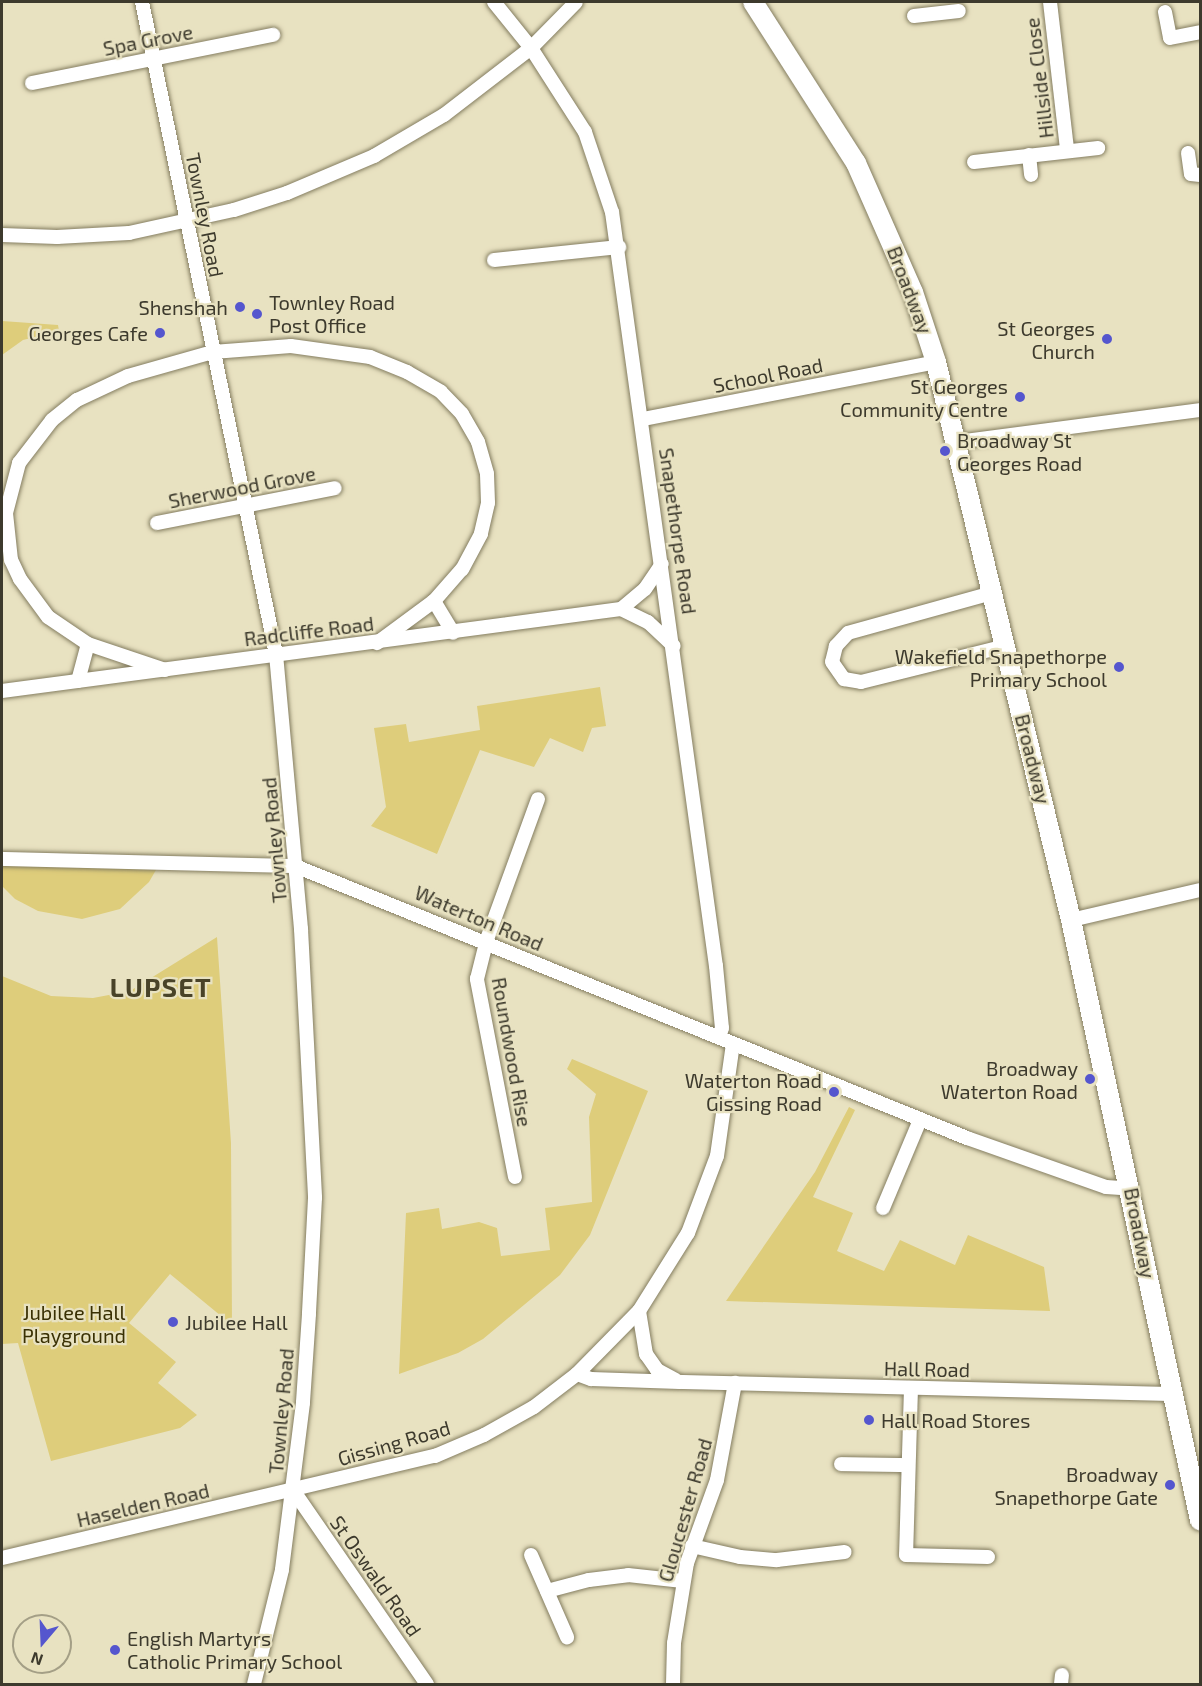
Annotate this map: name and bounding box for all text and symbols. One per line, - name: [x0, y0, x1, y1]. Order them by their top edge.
- street label: Hillside Close: [1020, 16, 1058, 140]
- street label: Spa Grove: [101, 20, 195, 60]
- street label: Townley Road: [181, 151, 229, 279]
- street label: Broadway: [882, 243, 938, 337]
- place label: Townley Road Post Office: [269, 290, 395, 337]
- place label: Shenshah: [138, 295, 228, 319]
- marker: Shenshah: [233, 300, 247, 314]
- marker: Townley Road Post Office: [250, 307, 264, 321]
- place label: St Georges Church: [997, 316, 1095, 363]
- place label: Georges Cafe: [28, 321, 148, 345]
- marker: Georges Cafe: [153, 326, 167, 340]
- marker: St Georges Church: [1100, 332, 1114, 346]
- street label: School Road: [711, 353, 825, 397]
- place label: St Georges Community Centre: [840, 374, 1008, 421]
- marker: St Georges Community Centre: [1013, 390, 1027, 404]
- place label: Broadway St Georges Road: [957, 428, 1082, 475]
- marker: Broadway St Georges Road: [938, 444, 952, 458]
- street label: Snapethorpe Road: [654, 446, 702, 616]
- street label: Sherwood Grove: [166, 461, 318, 513]
- street label: Radcliffe Road: [243, 611, 375, 651]
- place label: Wakefield Snapethorpe Primary School: [895, 644, 1107, 691]
- marker: Wakefield Snapethorpe Primary School: [1112, 660, 1126, 674]
- street label: Broadway: [1010, 711, 1056, 807]
- street label: Townley Road: [257, 776, 291, 904]
- street label: Waterton Road: [411, 880, 547, 956]
- district label: LUPSET: [110, 971, 212, 1003]
- street label: Roundwood Rise: [487, 975, 537, 1129]
- place label: Broadway Waterton Road: [941, 1056, 1078, 1103]
- place label: Waterton Road Gissing Road: [685, 1068, 822, 1115]
- marker: Broadway Waterton Road: [1083, 1072, 1097, 1086]
- marker: Waterton Road Gissing Road: [827, 1085, 841, 1099]
- street label: Broadway: [1119, 1186, 1161, 1280]
- park label: Jubilee Hall Playground: [22, 1301, 126, 1348]
- place label: Jubilee Hall: [185, 1310, 288, 1334]
- marker: Jubilee Hall: [166, 1315, 180, 1329]
- street label: Townley Road: [264, 1347, 298, 1475]
- street label: Hall Road: [883, 1356, 971, 1382]
- place label: Hall Road Stores: [881, 1408, 1031, 1432]
- marker: Hall Road Stores: [862, 1413, 876, 1427]
- street label: Gissing Road: [335, 1415, 453, 1471]
- street label: Gloucester Road: [653, 1435, 717, 1585]
- place label: Broadway Snapethorpe Gate: [995, 1462, 1158, 1509]
- street label: Haselden Road: [74, 1478, 212, 1532]
- marker: Broadway Snapethorpe Gate: [1163, 1478, 1177, 1492]
- street label: St Oswald Road: [325, 1511, 427, 1641]
- north arrow: [12, 1614, 72, 1674]
- place label: English Martyrs Catholic Primary School: [127, 1626, 343, 1673]
- marker: English Martyrs Catholic Primary School: [108, 1643, 122, 1657]
- text: N: [28, 1649, 45, 1670]

